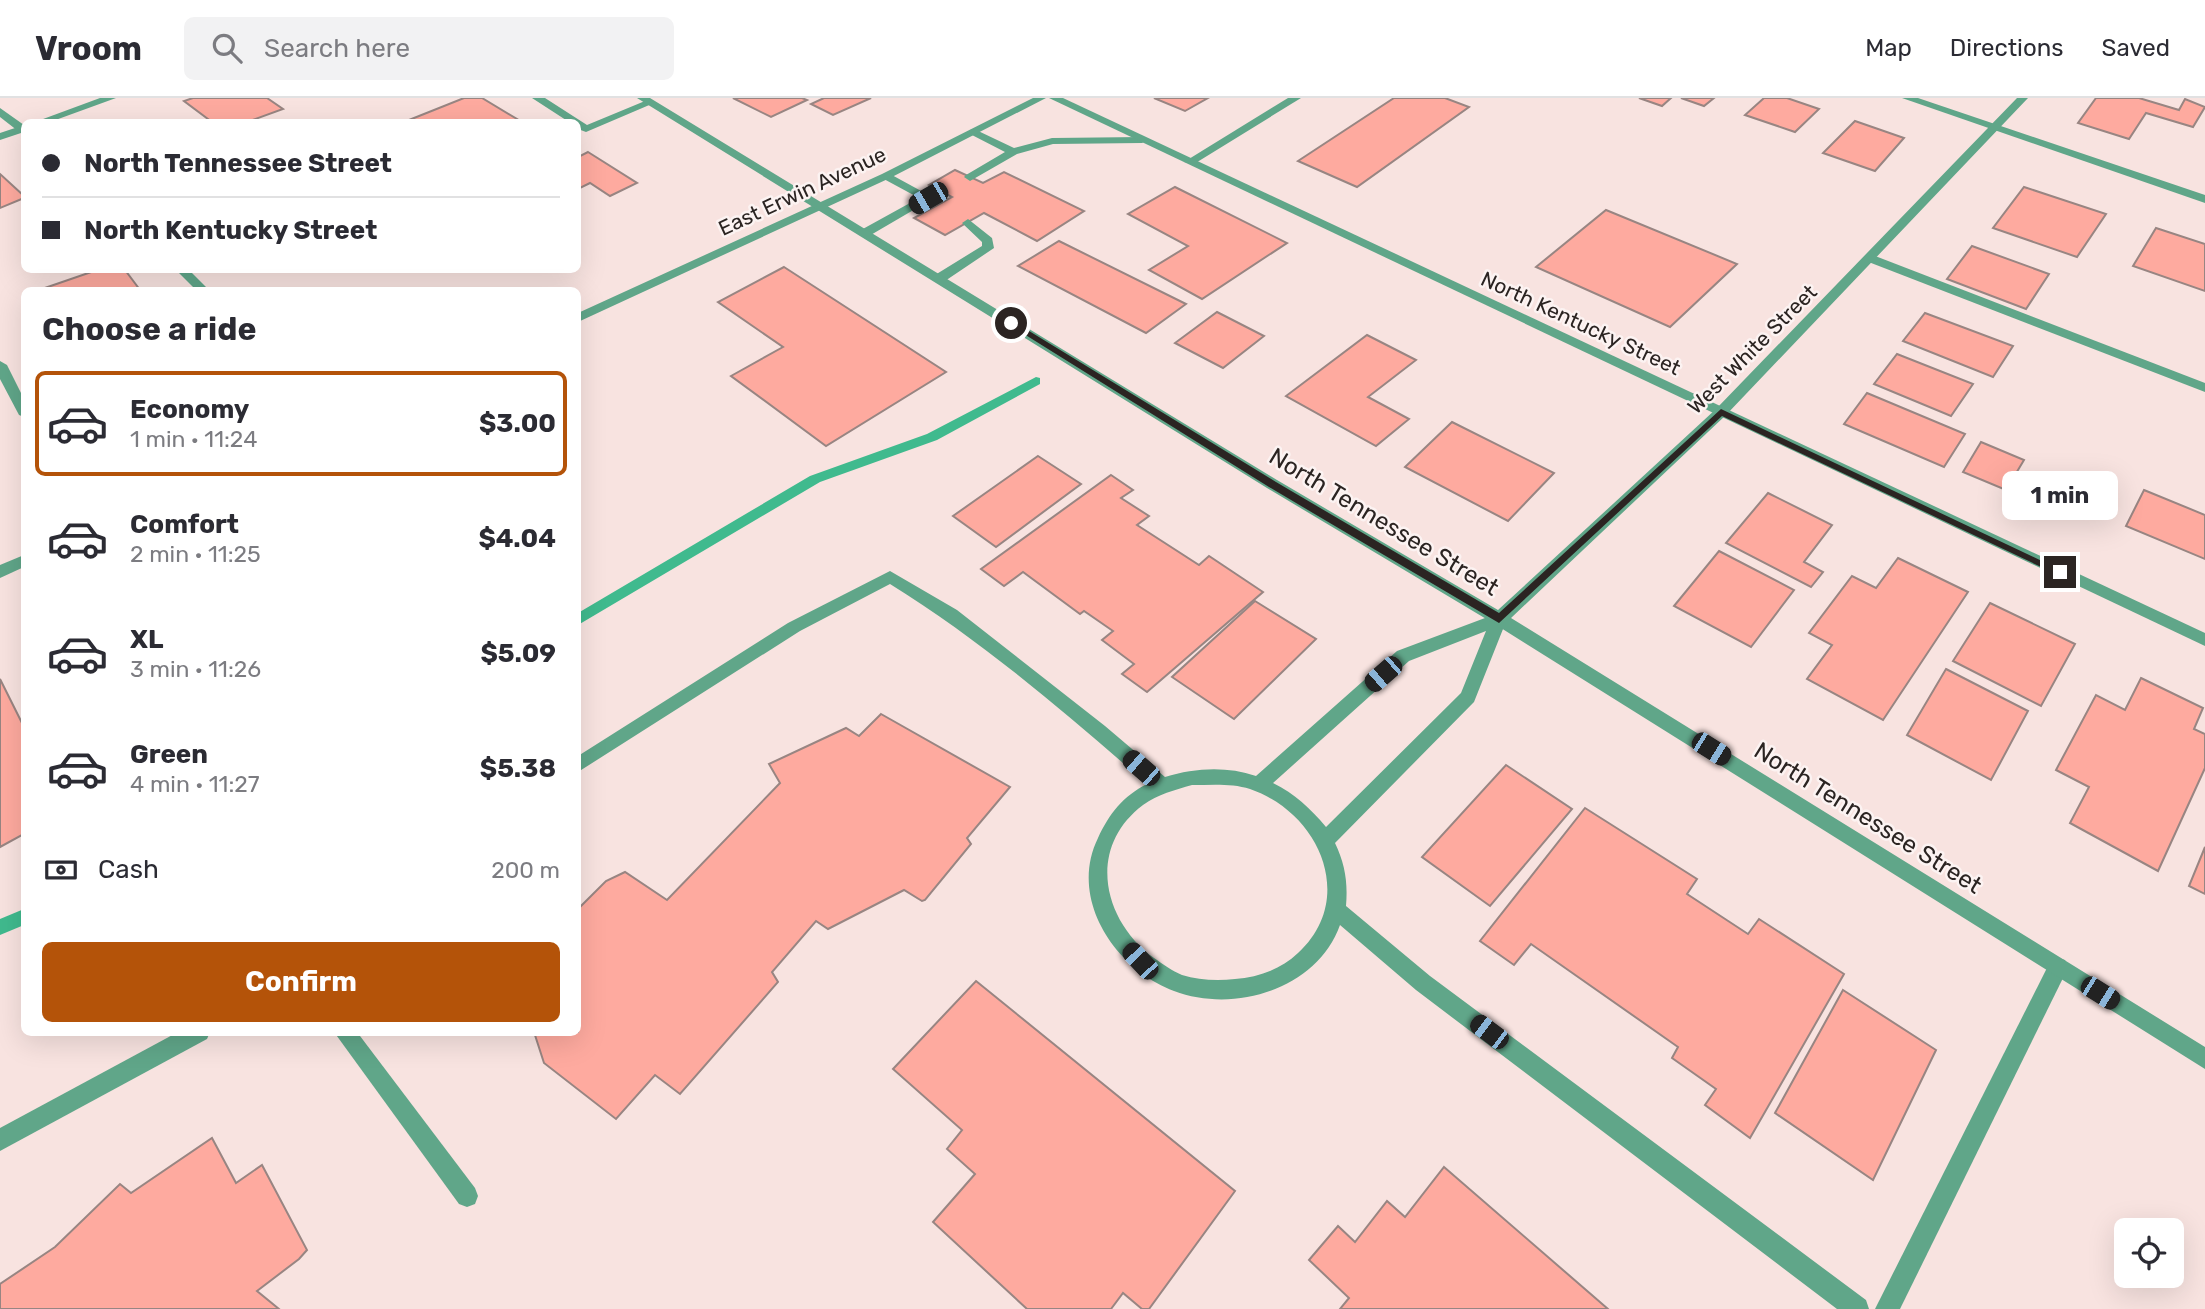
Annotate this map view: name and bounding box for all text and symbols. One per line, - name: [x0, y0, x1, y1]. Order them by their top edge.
- search box: [184, 17, 674, 80]
- text: Vroom: [35, 29, 142, 68]
- icon: search: [208, 29, 246, 67]
- text: Search here: [264, 33, 410, 64]
- text: Map: [1865, 34, 1912, 62]
- text: Directions: [1950, 34, 2063, 62]
- text: Saved: [2101, 34, 2170, 62]
- street label: East Erwin Avenue: [714, 141, 890, 241]
- text: North Tennessee Street: [84, 148, 392, 179]
- car: [905, 178, 952, 218]
- text: North Kentucky Street: [84, 215, 377, 246]
- street label: North Kentucky Street: [1477, 266, 1685, 380]
- street label: West White Street: [1682, 279, 1822, 419]
- route start: [995, 307, 1027, 339]
- text: Choose a ride: [42, 310, 256, 348]
- icon: car: [46, 392, 109, 455]
- text: Economy: [130, 394, 249, 425]
- text: $3.00: [479, 408, 556, 439]
- text: 1 min · 11:24: [130, 425, 257, 453]
- street label: North Tennessee Street: [1264, 442, 1504, 602]
- callout: 1 min: [2002, 470, 2118, 519]
- text: 1 min: [2031, 481, 2089, 509]
- icon: car: [46, 507, 109, 570]
- text: Comfort: [130, 509, 239, 540]
- text: $4.04: [478, 523, 556, 554]
- text: 2 min · 11:25: [130, 540, 261, 568]
- route end: [2044, 556, 2076, 588]
- icon: car: [46, 622, 109, 685]
- text: XL: [130, 624, 163, 655]
- text: $5.09: [480, 638, 556, 669]
- car: [1361, 652, 1406, 696]
- text: 3 min · 11:26: [130, 655, 261, 683]
- car: [1688, 729, 1735, 769]
- street label: North Tennessee Street: [1749, 736, 1987, 900]
- icon: car: [46, 737, 109, 800]
- text: Green: [130, 739, 208, 770]
- car: [1119, 746, 1164, 790]
- text: $5.38: [480, 753, 556, 784]
- text: 4 min · 11:27: [130, 770, 260, 798]
- icon: cash: [42, 851, 80, 889]
- text: Cash: [98, 854, 159, 885]
- text: 200 m: [491, 856, 560, 884]
- car: [1118, 938, 1163, 984]
- button: Confirm: [42, 942, 560, 1022]
- car: [2077, 973, 2124, 1013]
- car: [1466, 1011, 1513, 1053]
- map controls: [2114, 1218, 2184, 1288]
- button: locate: [2114, 1218, 2184, 1288]

